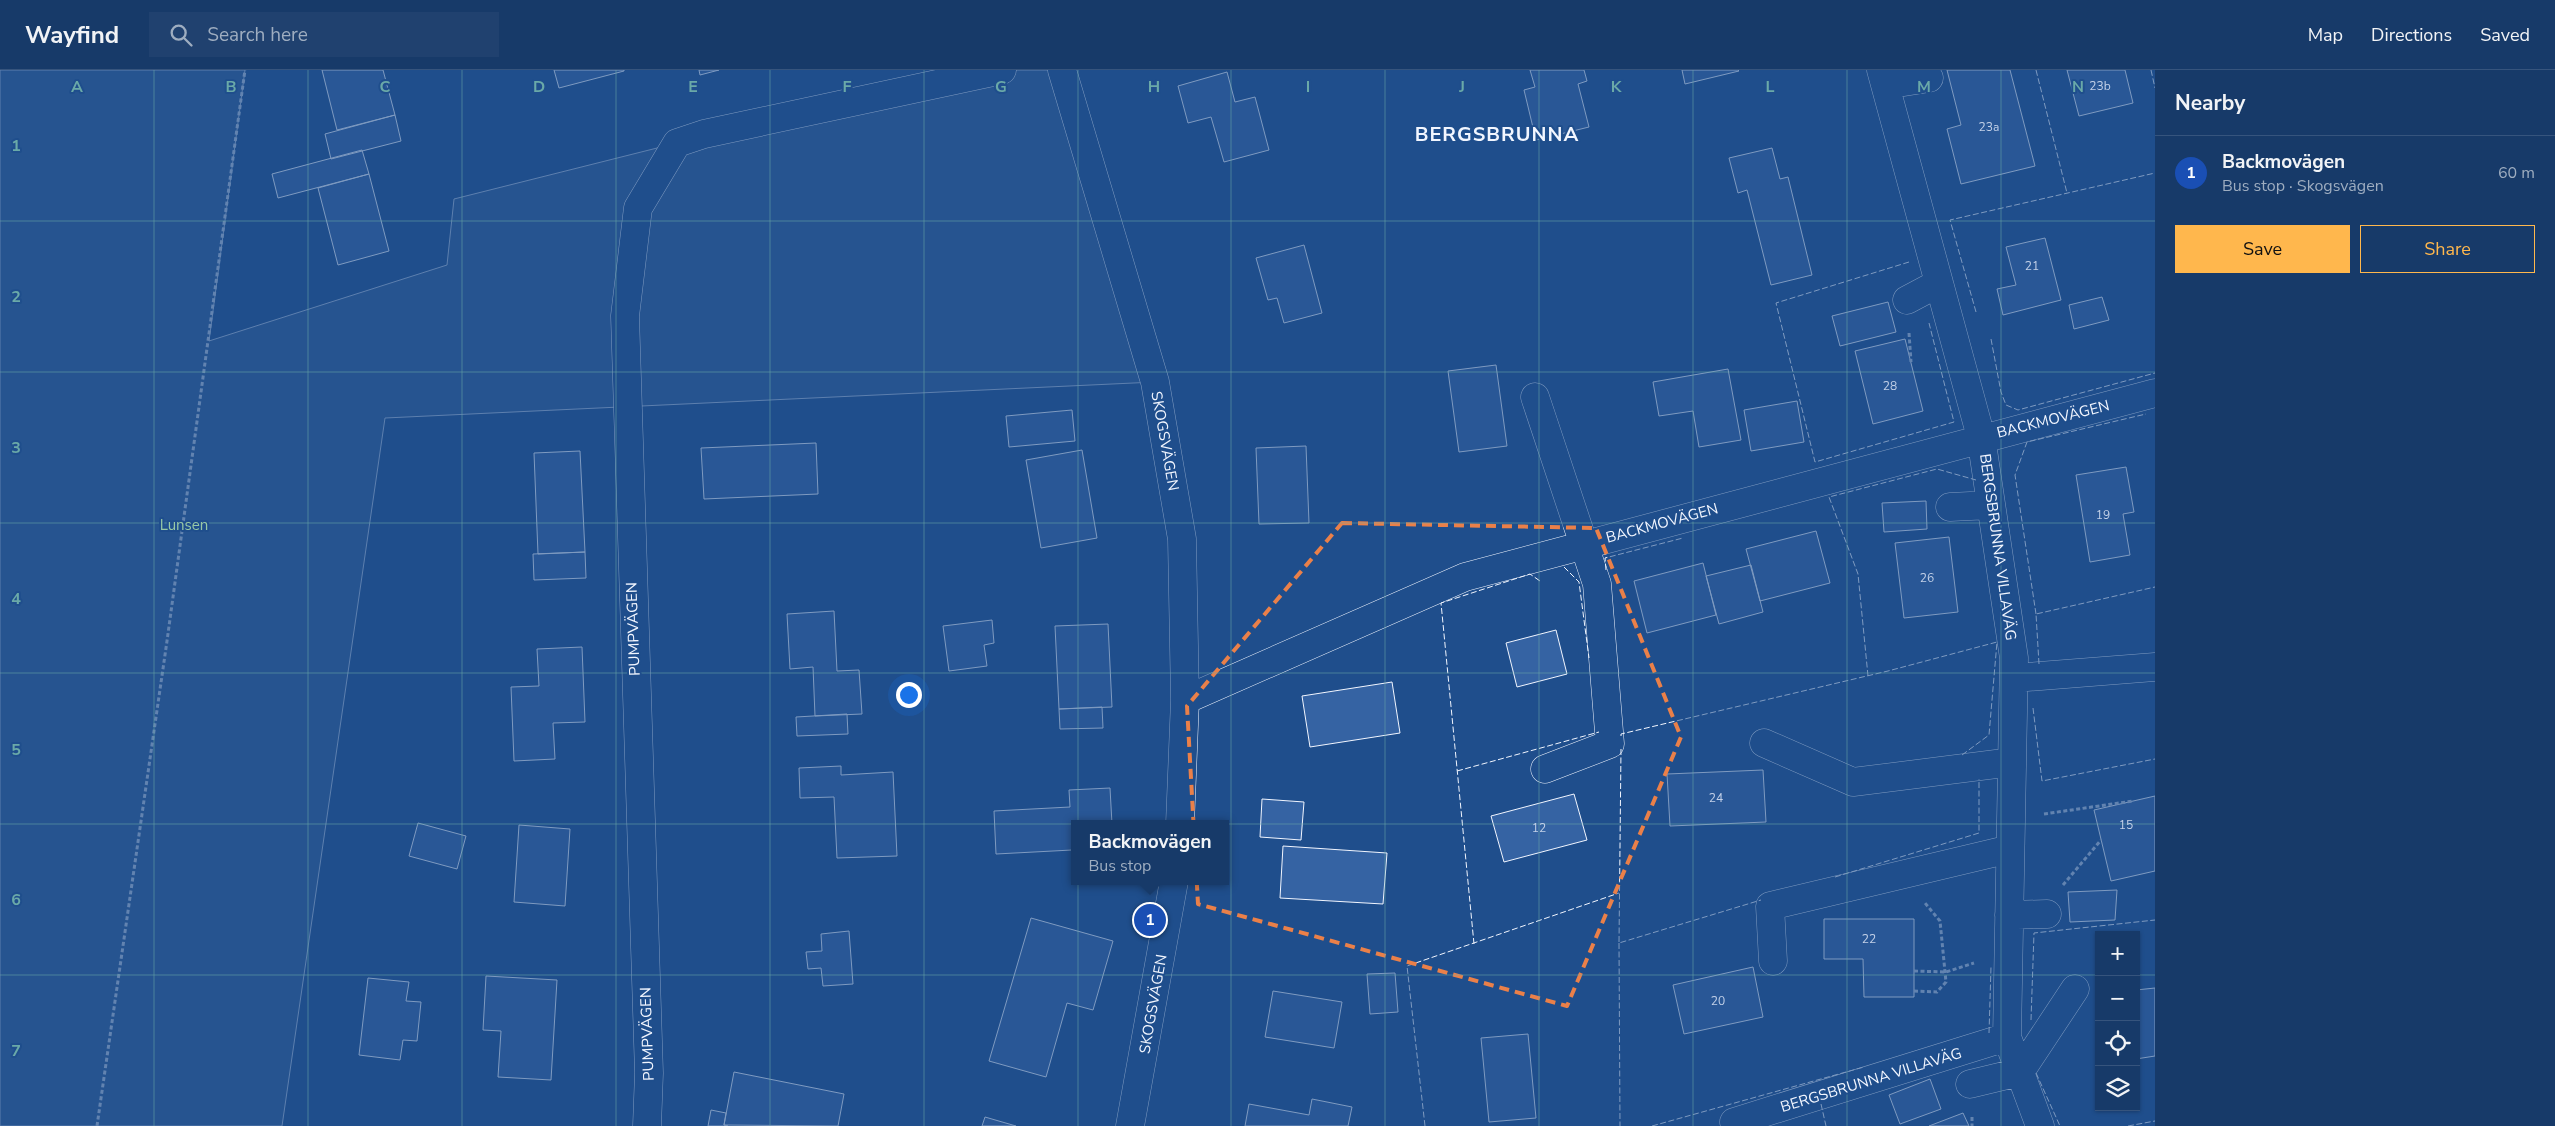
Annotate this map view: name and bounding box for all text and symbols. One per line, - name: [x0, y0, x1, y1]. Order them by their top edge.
- search box: [149, 12, 499, 57]
- text: Wayfind: [25, 19, 119, 51]
- icon: search: [167, 21, 195, 49]
- text: Search here: [207, 22, 308, 48]
- text: Map: [2308, 23, 2343, 47]
- text: Directions: [2371, 23, 2452, 47]
- text: Saved: [2480, 23, 2530, 47]
- text: A: [71, 76, 83, 98]
- text: B: [225, 76, 237, 98]
- text: C: [380, 76, 391, 98]
- text: D: [533, 76, 545, 98]
- text: E: [688, 76, 698, 98]
- text: F: [843, 76, 852, 98]
- text: G: [995, 76, 1007, 98]
- text: H: [1148, 76, 1160, 98]
- text: I: [1306, 76, 1310, 98]
- text: J: [1458, 76, 1465, 98]
- text: K: [1611, 76, 1623, 98]
- text: L: [1766, 76, 1775, 98]
- text: M: [1917, 76, 1931, 98]
- text: N: [2072, 76, 2084, 98]
- house number: 23b: [2089, 78, 2111, 94]
- text: Nearby: [2175, 89, 2245, 117]
- house number: 23a: [1979, 119, 1999, 135]
- district label: BERGSBRUNNA: [1415, 121, 1579, 148]
- text: 1: [11, 135, 21, 157]
- text: Backmovägen: [2222, 149, 2345, 175]
- text: 1: [2186, 162, 2196, 184]
- text: 60 m: [2498, 162, 2535, 184]
- text: Bus stop · Skogsvägen: [2222, 175, 2384, 197]
- button: Save: [2175, 225, 2350, 273]
- button: Share: [2360, 225, 2535, 273]
- house number: 21: [2025, 258, 2039, 274]
- text: 2: [11, 286, 21, 308]
- house number: 28: [1883, 378, 1897, 394]
- street label: SKOGSVÄGEN: [1146, 390, 1184, 492]
- street label: BACKMOVÄGEN: [1995, 395, 2111, 443]
- text: 3: [11, 437, 21, 459]
- street label: BERGSBRUNNA VILLAVÄG: [1975, 452, 2021, 642]
- street label: BACKMOVÄGEN: [1604, 498, 1720, 548]
- house number: 19: [2096, 507, 2110, 523]
- park label: Lunsen: [160, 515, 208, 535]
- house number: 26: [1920, 570, 1934, 586]
- street label: PUMPVÄGEN: [621, 582, 645, 676]
- text: 4: [11, 588, 21, 610]
- your location: [896, 682, 922, 708]
- text: 5: [11, 739, 21, 761]
- house number: 24: [1709, 790, 1723, 806]
- house number: 15: [2119, 817, 2133, 833]
- popup: [1071, 820, 1229, 885]
- house number: 12: [1532, 820, 1546, 836]
- text: Backmovägen: [1088, 829, 1212, 855]
- text: Bus stop: [1088, 855, 1151, 877]
- text: 6: [11, 889, 21, 911]
- pin: 1: [1134, 901, 1166, 939]
- house number: 22: [1862, 931, 1876, 947]
- map controls: [2095, 931, 2140, 1111]
- button: +: [2095, 931, 2140, 976]
- street label: SKOGSVÄGEN: [1134, 953, 1172, 1055]
- button: −: [2095, 976, 2140, 1021]
- street label: PUMPVÄGEN: [635, 987, 659, 1081]
- house number: 20: [1711, 993, 1725, 1009]
- button: locate: [2095, 1021, 2140, 1066]
- text: 7: [11, 1040, 21, 1062]
- street label: BERGSBRUNNA VILLAVÄG: [1778, 1043, 1964, 1117]
- button: layers: [2095, 1066, 2140, 1111]

